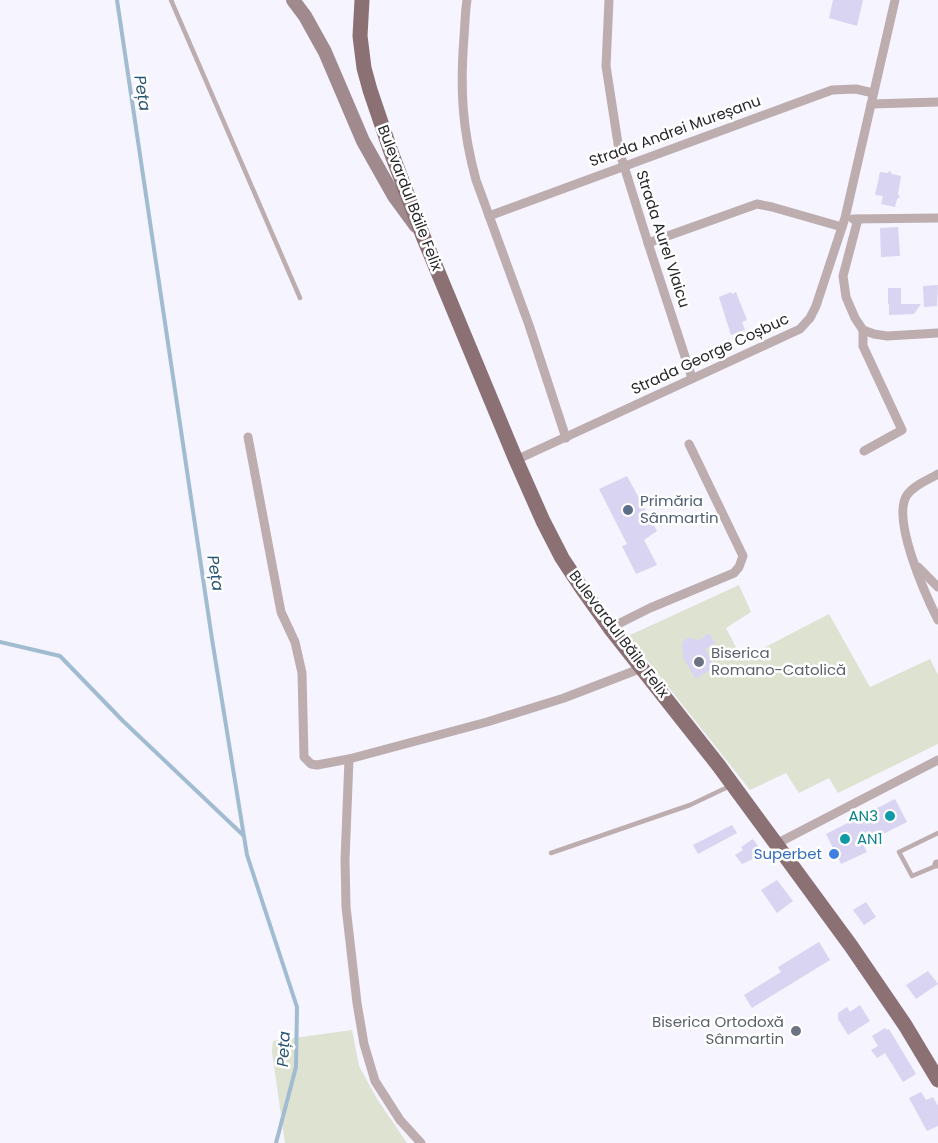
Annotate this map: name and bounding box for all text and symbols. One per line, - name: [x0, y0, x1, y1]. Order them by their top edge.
- water label: Peța: [128, 74, 157, 113]
- street label: Strada Andrei Mureșanu: [586, 90, 764, 171]
- street label: Bulevardul Băile Felix: [373, 122, 448, 274]
- street label: Strada Aurel Vlaicu: [631, 168, 696, 310]
- street label: Strada George Coșbuc: [628, 308, 792, 399]
- place label: Primăria Sânmartin: [640, 490, 718, 528]
- marker: Primăria Sânmartin: [621, 503, 635, 517]
- water label: Peța: [201, 554, 230, 593]
- street label: Bulevardul Băile Felix: [564, 566, 674, 702]
- place label: Biserica Romano-Catolică: [711, 642, 846, 680]
- marker: Biserica Romano-Catolică: [692, 655, 706, 669]
- place label: AN3: [849, 805, 878, 826]
- marker: AN3: [883, 809, 897, 823]
- place label: AN1: [857, 828, 882, 849]
- marker: AN1: [838, 832, 852, 846]
- place label: Superbet: [754, 843, 822, 864]
- marker: Superbet: [827, 847, 841, 861]
- place label: Biserica Ortodoxă Sânmartin: [652, 1011, 784, 1049]
- marker: Biserica Ortodoxă Sânmartin: [789, 1024, 803, 1038]
- water label: Peța: [271, 1030, 296, 1068]

